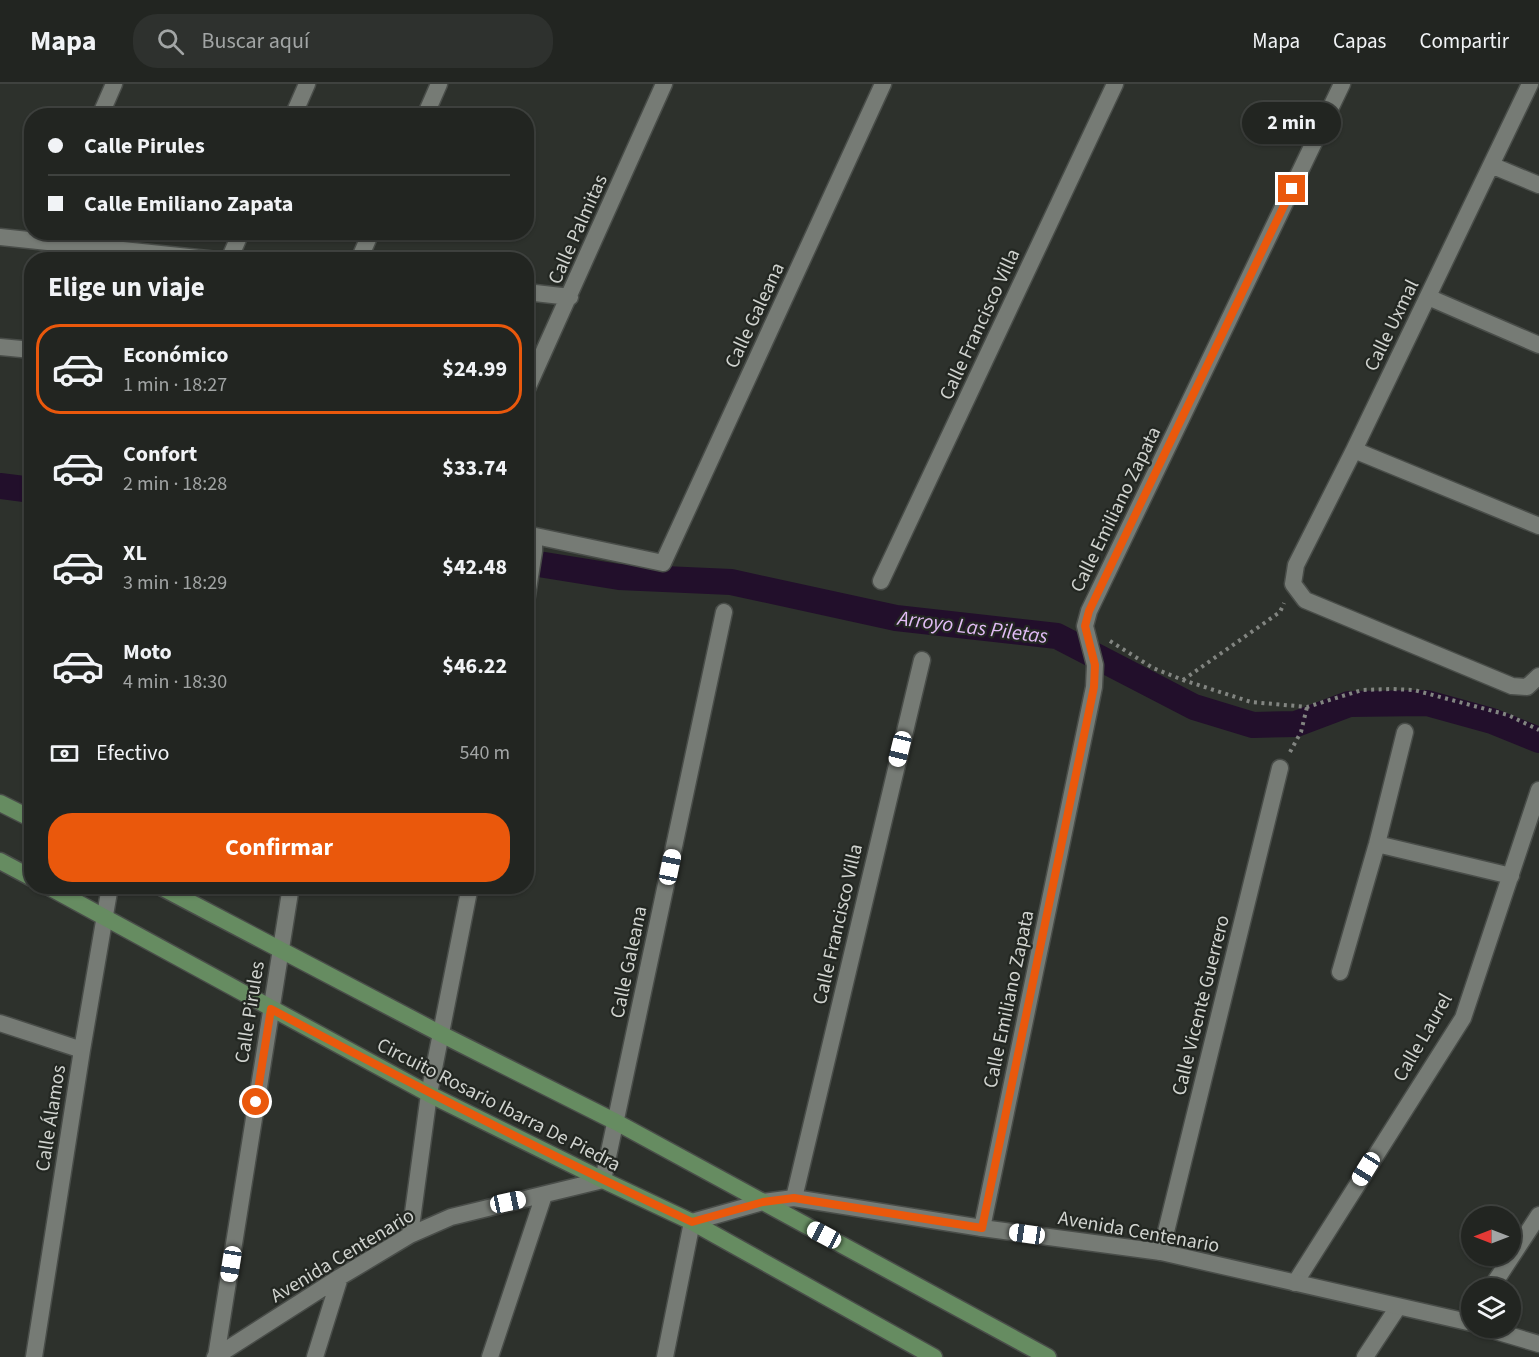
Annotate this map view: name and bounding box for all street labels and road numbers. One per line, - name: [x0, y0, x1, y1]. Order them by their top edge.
- street label: Calle Palmitas: [541, 170, 615, 289]
- street label: Calle Francisco Villa: [933, 244, 1027, 405]
- street label: Calle Galeana: [718, 258, 792, 373]
- street label: Calle Uxmal: [1358, 275, 1426, 376]
- street label: Calle Emiliano Zapata: [1064, 422, 1168, 597]
- street label: Calle Francisco Villa: [806, 841, 870, 1007]
- street label: Calle Galeana: [603, 904, 655, 1021]
- street label: Calle Emiliano Zapata: [976, 908, 1042, 1091]
- street label: Calle Vicente Guerrero: [1165, 912, 1237, 1098]
- street label: Calle Pirules: [228, 959, 272, 1065]
- street label: Calle Laurel: [1386, 988, 1460, 1087]
- street label: Circuito Rosario Ibarra De Piedra: [372, 1031, 625, 1179]
- street label: Calle Álamos: [29, 1063, 73, 1173]
- street label: Avenida Centenario: [265, 1202, 420, 1310]
- street label: Avenida Centenario: [1056, 1204, 1222, 1260]

